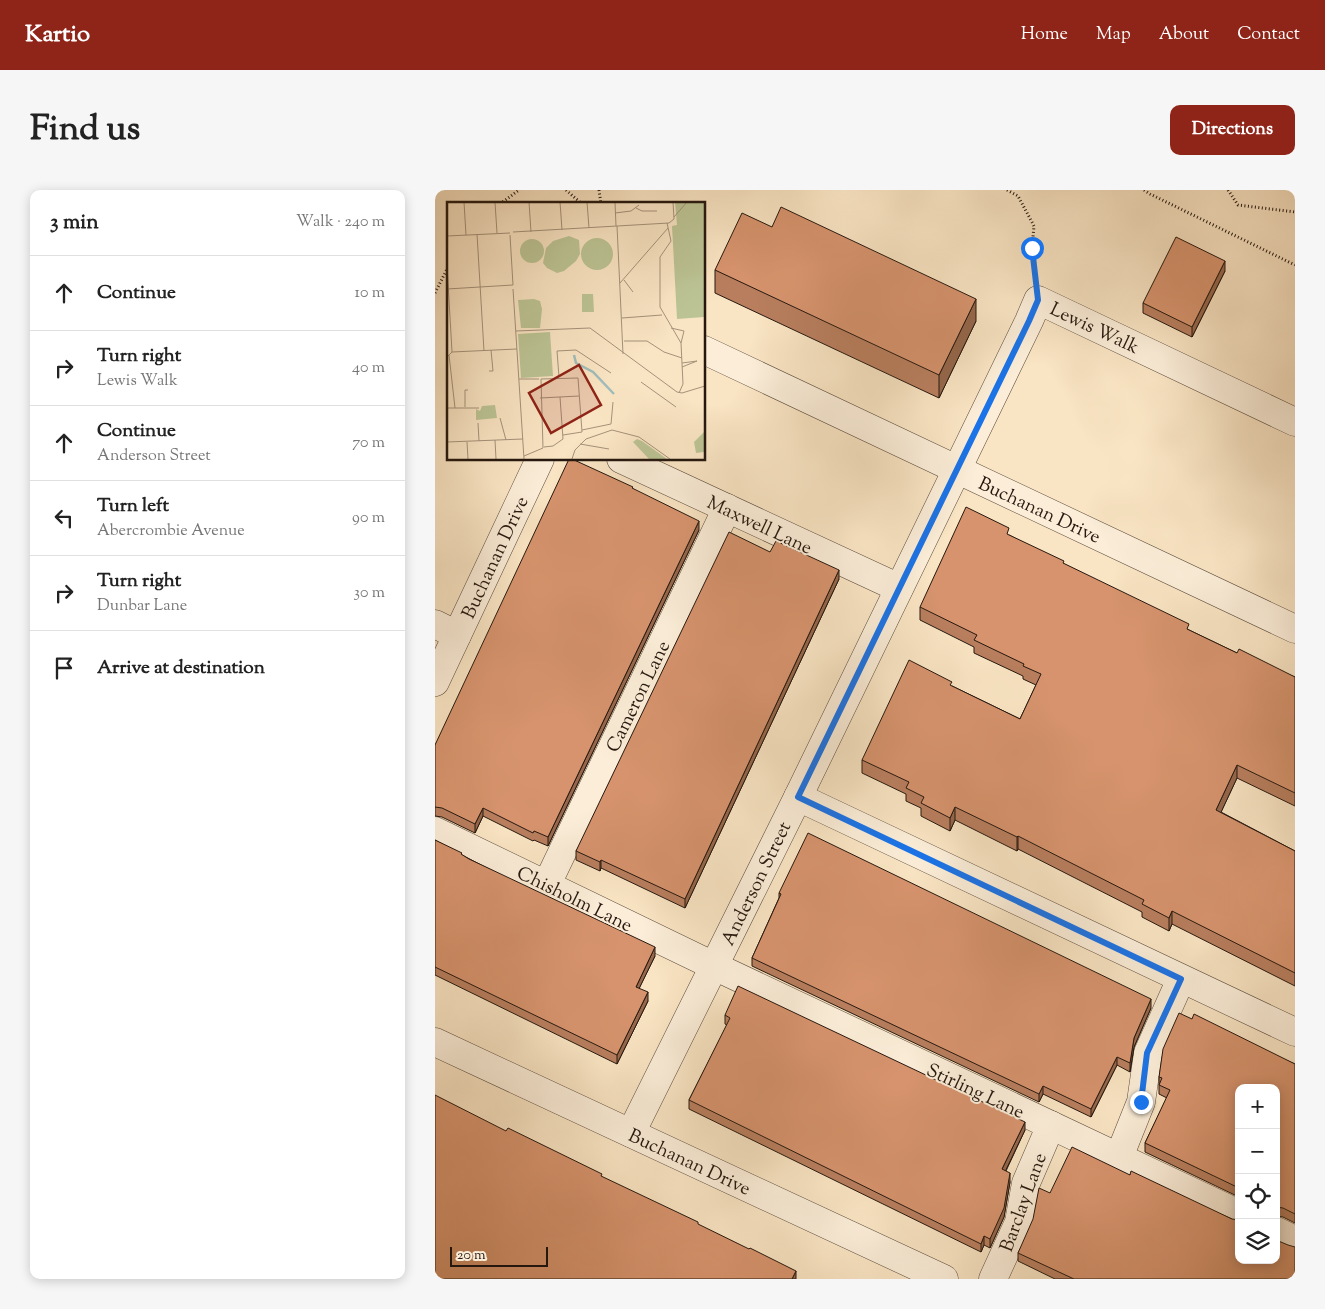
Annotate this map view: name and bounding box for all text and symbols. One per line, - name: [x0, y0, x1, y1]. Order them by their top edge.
- text: Kartio: [25, 18, 90, 52]
- text: Home: [1021, 22, 1068, 48]
- text: Map: [1096, 22, 1131, 48]
- text: About: [1159, 22, 1209, 48]
- text: Contact: [1237, 22, 1300, 48]
- text: Find us: [30, 105, 140, 156]
- button: Directions: [1170, 105, 1295, 155]
- inset map: [447, 202, 705, 460]
- text: 3 min: [50, 208, 99, 238]
- text: Walk · 240 m: [296, 211, 385, 234]
- route start: [1021, 237, 1044, 260]
- icon: ahead: [50, 279, 78, 307]
- text: Continue: [97, 280, 176, 307]
- text: 10 m: [355, 282, 385, 305]
- street label: Lewis Walk: [1045, 297, 1144, 362]
- text: Turn right: [97, 343, 181, 370]
- icon: right: [50, 354, 78, 382]
- text: 40 m: [352, 357, 385, 380]
- text: Lewis Walk: [97, 370, 178, 393]
- text: Continue: [97, 418, 176, 445]
- icon: ahead: [50, 429, 78, 457]
- text: 70 m: [352, 432, 385, 455]
- text: Anderson Street: [97, 445, 211, 468]
- street label: Buchanan Drive: [973, 471, 1105, 552]
- street label: Maxwell Lane: [702, 490, 816, 563]
- street label: Buchanan Drive: [456, 492, 537, 624]
- text: Turn left: [97, 493, 169, 520]
- icon: left: [50, 504, 78, 532]
- text: 90 m: [352, 507, 385, 530]
- text: Abercrombie Avenue: [97, 520, 245, 543]
- text: Turn right: [97, 568, 181, 595]
- icon: right: [50, 579, 78, 607]
- text: 30 m: [354, 582, 385, 605]
- text: Dunbar Lane: [97, 595, 187, 618]
- street label: Cameron Lane: [601, 637, 678, 757]
- icon: arrive: [50, 654, 78, 682]
- text: Arrive at destination: [97, 655, 265, 682]
- street label: Anderson Street: [715, 817, 799, 951]
- street label: Chisholm Lane: [511, 861, 636, 940]
- street label: Stirling Lane: [922, 1058, 1029, 1127]
- map controls: [1235, 1084, 1280, 1264]
- button: +: [1235, 1084, 1280, 1129]
- route end: [1130, 1091, 1153, 1114]
- street label: Buchanan Drive: [623, 1123, 755, 1204]
- button: −: [1235, 1129, 1280, 1174]
- street label: Barclay Lane: [994, 1149, 1055, 1256]
- button: locate: [1235, 1174, 1280, 1219]
- button: layers: [1235, 1219, 1280, 1264]
- scale bar: [450, 1244, 547, 1267]
- text: 20 m: [457, 1246, 486, 1266]

